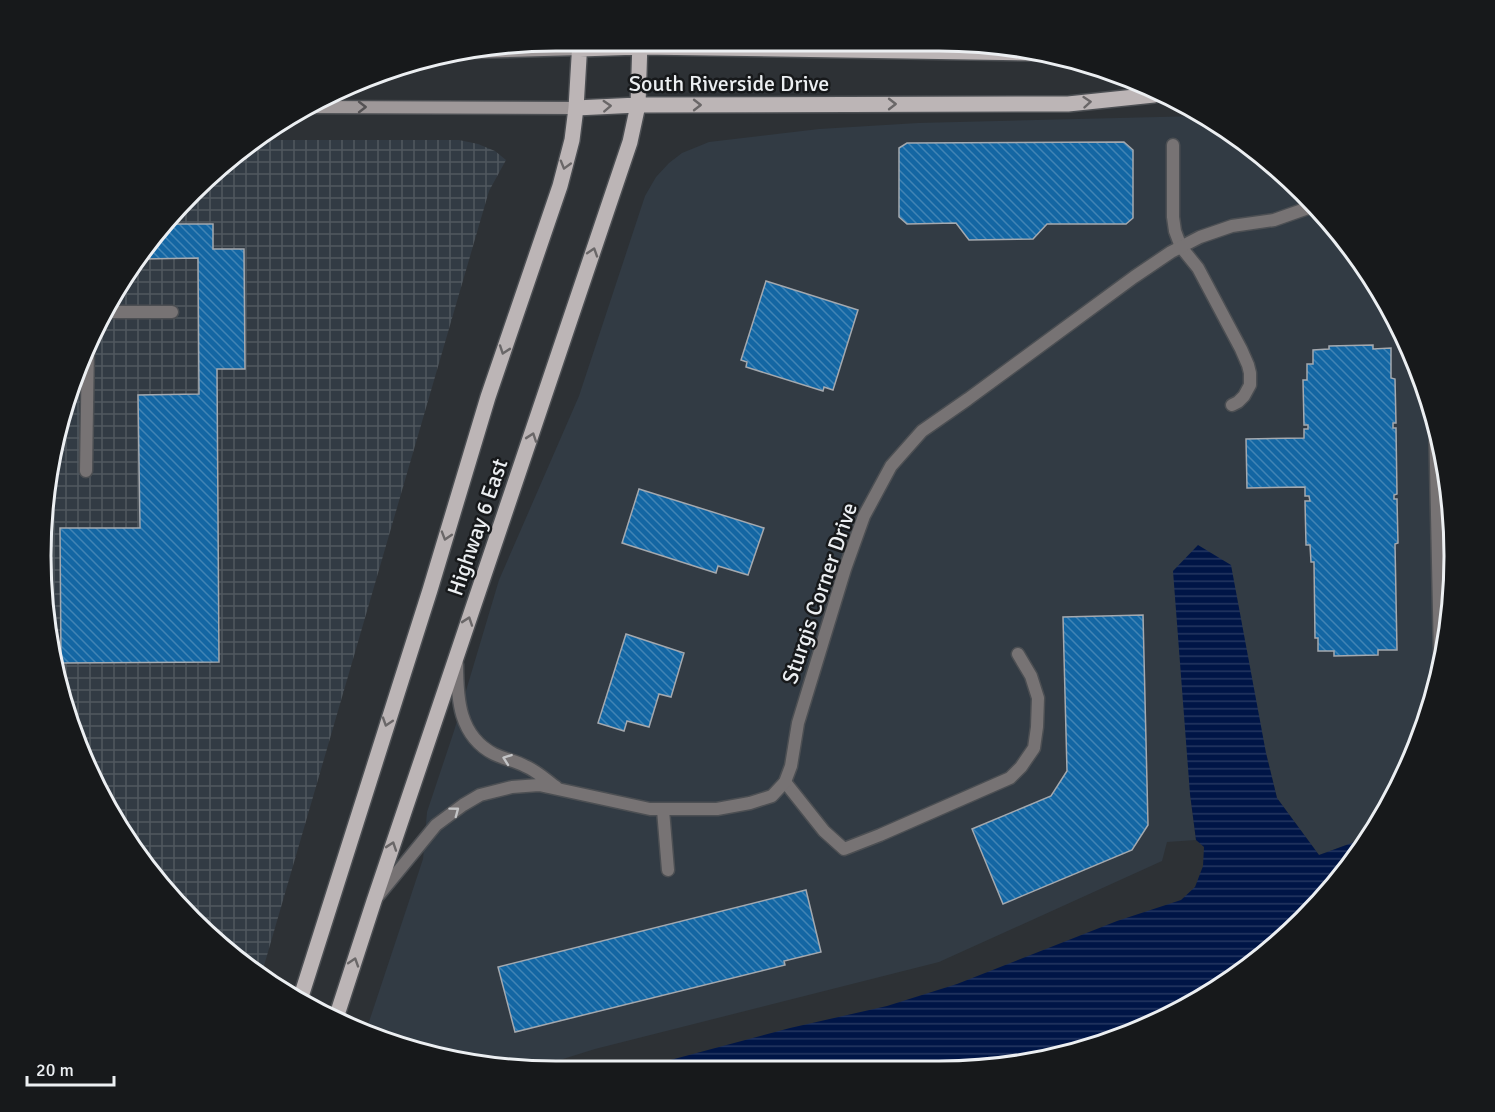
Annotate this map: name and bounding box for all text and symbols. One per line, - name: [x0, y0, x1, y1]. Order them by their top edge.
- street label: South Riverside Drive: [629, 70, 829, 97]
- one-way arrow: [1082, 96, 1091, 109]
- one-way arrow: [887, 98, 896, 110]
- one-way arrow: [692, 99, 701, 111]
- one-way arrow: [603, 100, 612, 113]
- one-way arrow: [358, 101, 367, 113]
- one-way arrow: [560, 160, 573, 170]
- one-way arrow: [586, 247, 599, 258]
- one-way arrow: [499, 344, 511, 355]
- one-way arrow: [524, 432, 537, 443]
- street label: Highway 6 East: [441, 455, 514, 599]
- street label: Sturgis Corner Drive: [776, 499, 863, 687]
- one-way arrow: [441, 530, 453, 541]
- one-way arrow: [461, 616, 474, 627]
- one-way arrow: [382, 716, 395, 727]
- one-way arrow: [502, 753, 513, 766]
- one-way arrow: [448, 807, 459, 818]
- one-way arrow: [385, 841, 398, 851]
- one-way arrow: [347, 957, 359, 968]
- scale bar: [27, 1049, 114, 1087]
- text: 20 m: [36, 1059, 74, 1081]

